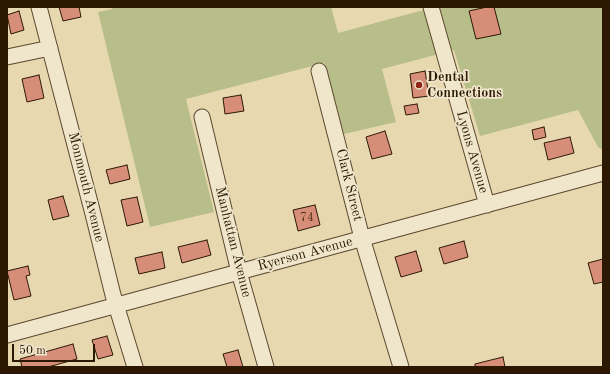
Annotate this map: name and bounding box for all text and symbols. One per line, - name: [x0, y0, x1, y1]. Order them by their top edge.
- place label: Dental Connections: [427, 69, 502, 102]
- marker: Dental Connections: [414, 80, 424, 90]
- street label: Lyons Avenue: [452, 109, 492, 195]
- street label: Monmouth Avenue: [64, 130, 108, 244]
- street label: Clark Street: [332, 147, 366, 223]
- street label: Manhattan Avenue: [211, 185, 255, 299]
- house number: 74: [300, 211, 314, 225]
- street label: Ryerson Avenue: [256, 233, 354, 275]
- scale bar: [14, 336, 97, 362]
- text: 50 m: [19, 345, 46, 357]

